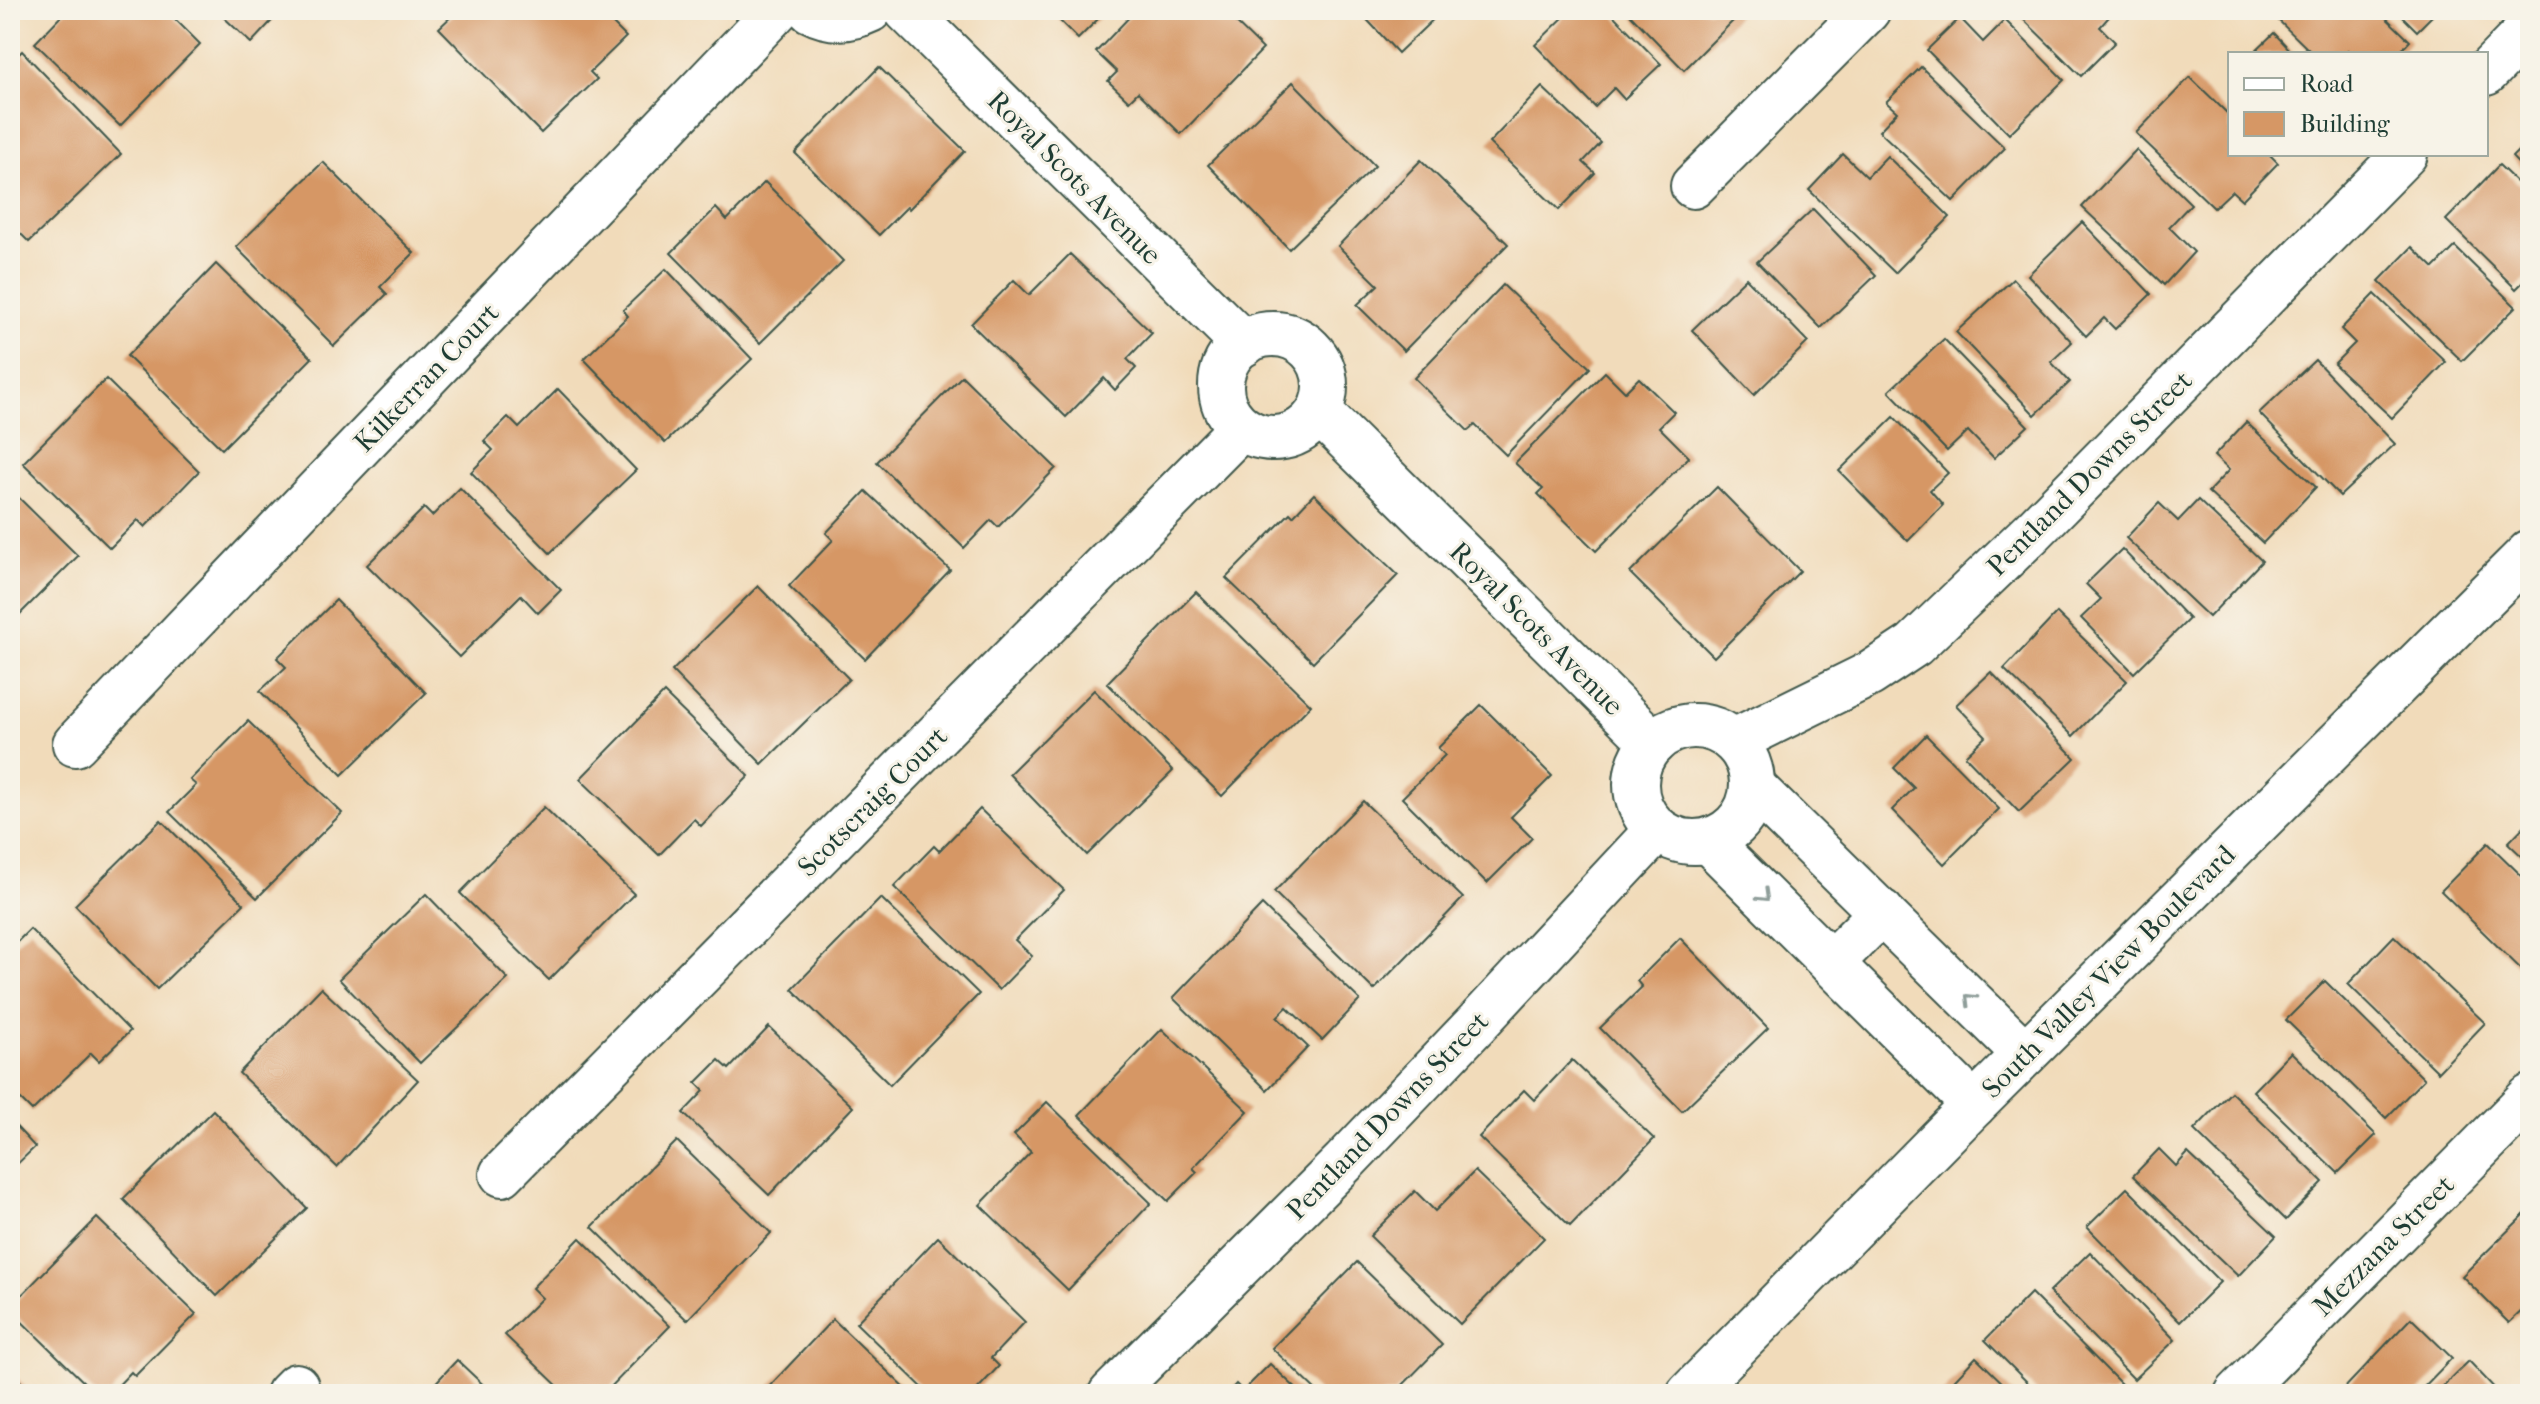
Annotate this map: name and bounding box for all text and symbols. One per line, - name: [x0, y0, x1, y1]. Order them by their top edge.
- legend: [2228, 52, 2488, 156]
- text: Road: [2300, 70, 2354, 98]
- street label: Royal Scots Avenue: [981, 84, 1168, 271]
- text: Building: [2300, 110, 2391, 138]
- street label: Kilkerran Court: [347, 296, 506, 459]
- street label: Pentland Downs Street: [1980, 364, 2199, 583]
- street label: Royal Scots Avenue: [1443, 535, 1630, 722]
- street label: Scotscraig Court: [791, 720, 954, 883]
- street label: South Valley View Boulevard: [1975, 837, 2242, 1105]
- one-way arrow: [1755, 887, 1769, 901]
- one-way arrow: [1965, 994, 1979, 1008]
- street label: Pentland Downs Street: [1279, 1004, 1495, 1226]
- street label: Mezzana Street: [2306, 1168, 2461, 1323]

